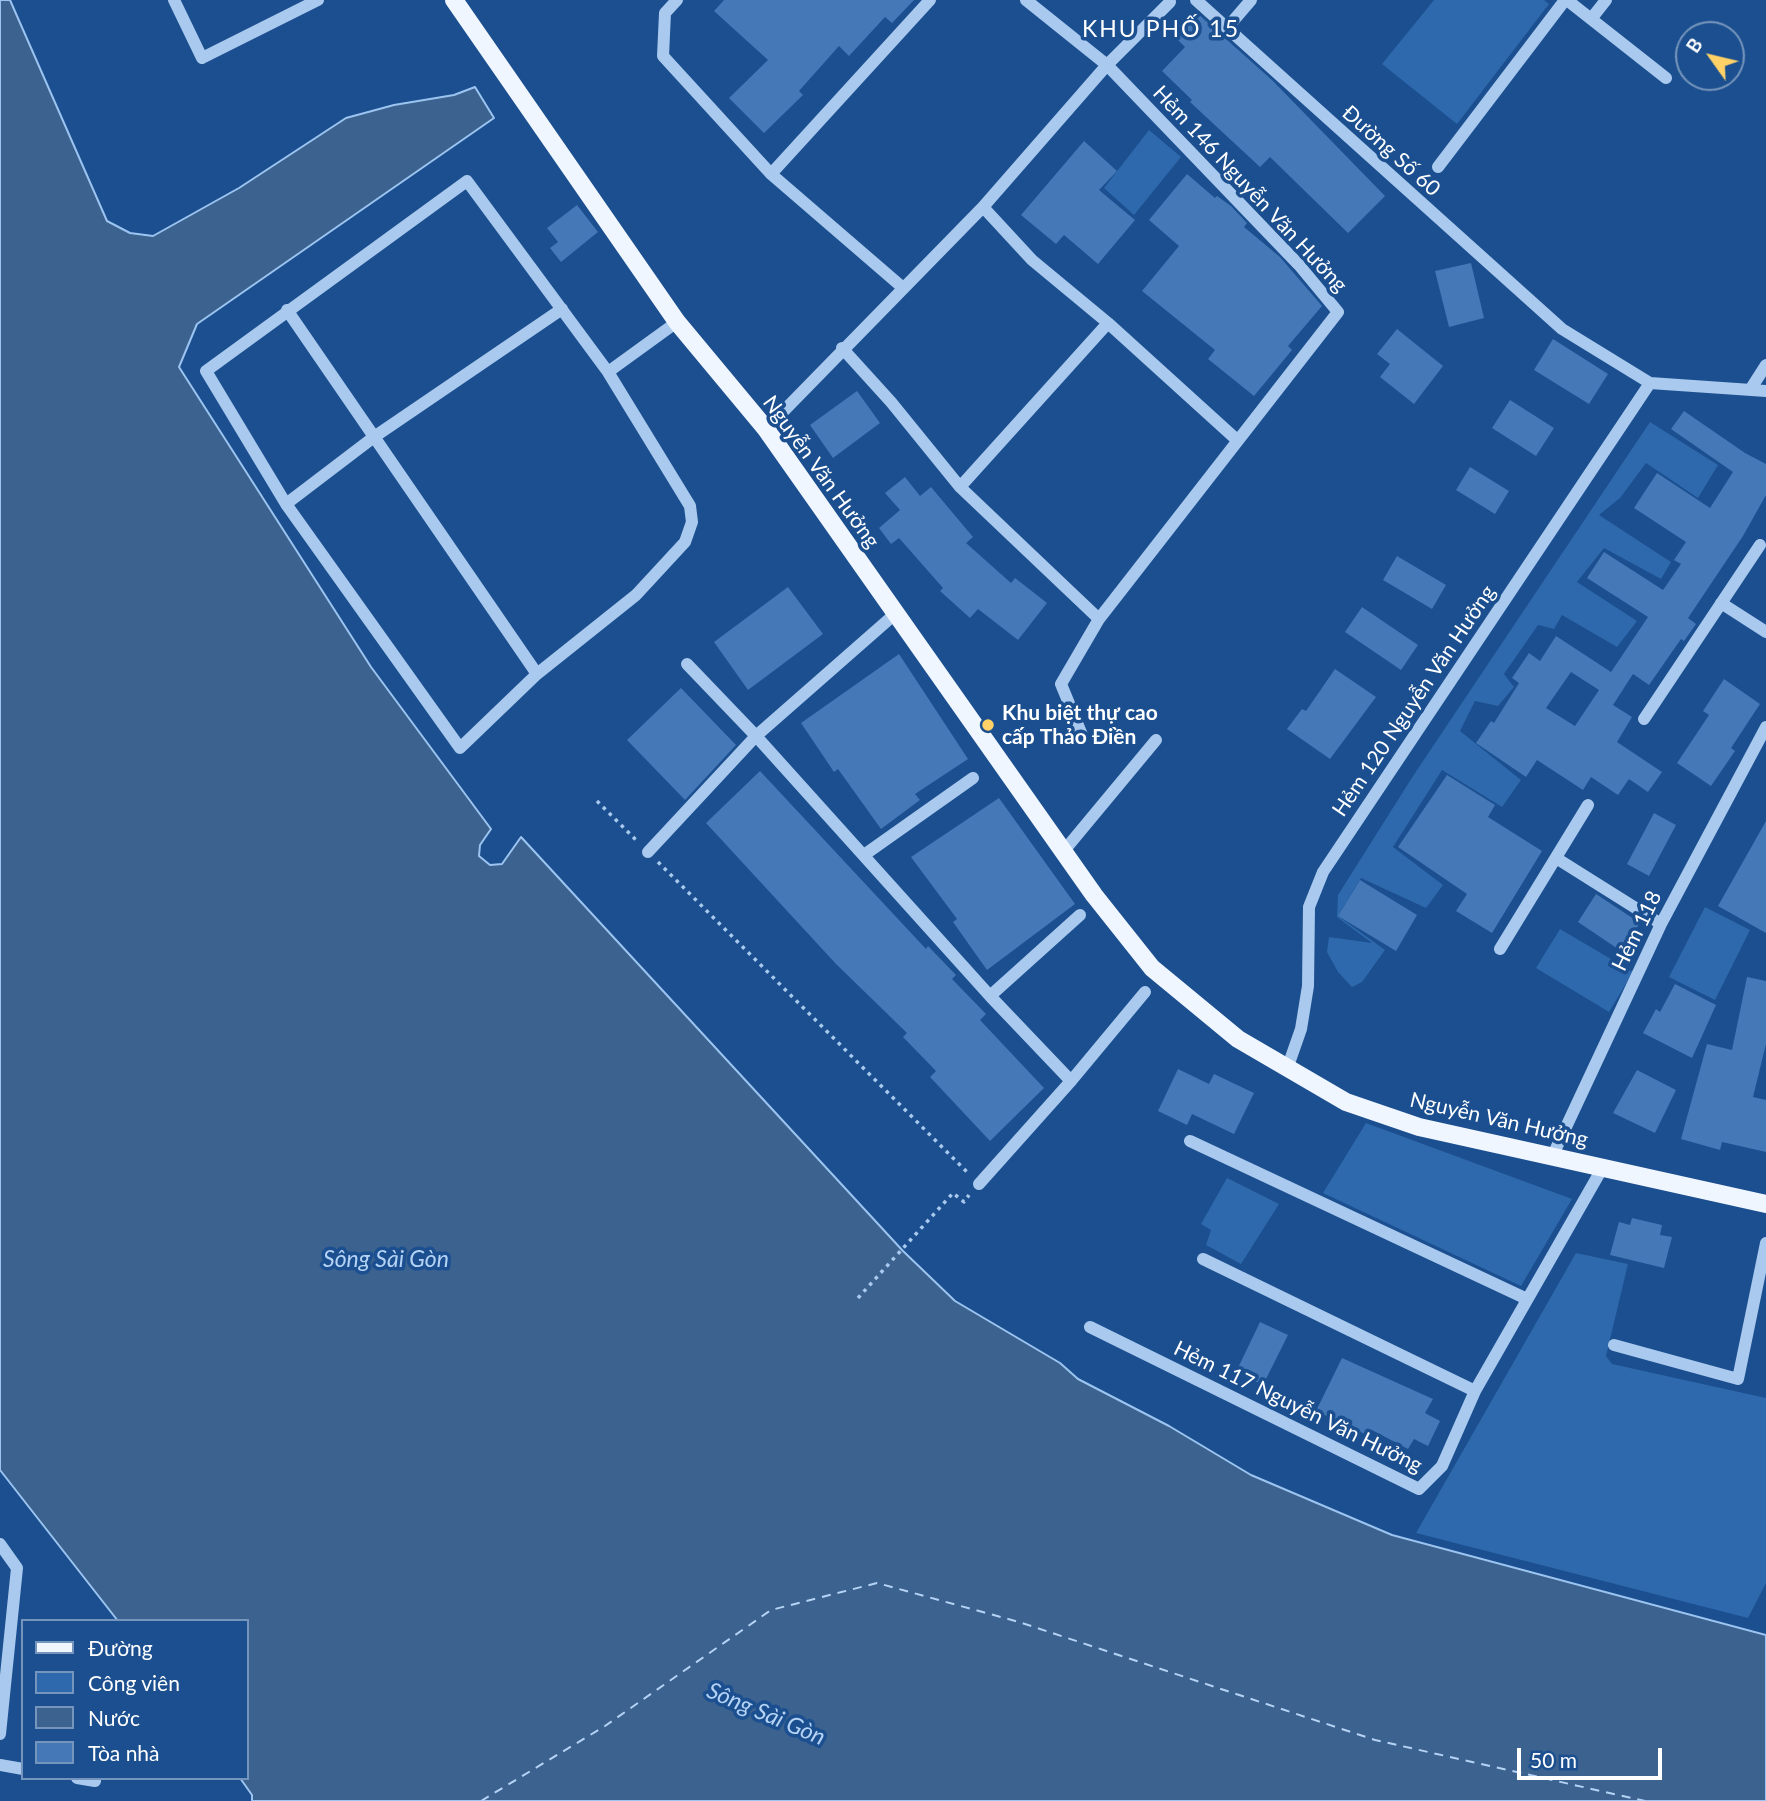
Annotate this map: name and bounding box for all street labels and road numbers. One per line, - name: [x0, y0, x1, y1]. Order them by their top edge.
- street label: Hẻm 146 Nguyễn Văn Hưởng: [1148, 80, 1352, 298]
- street label: Đường Số 60: [1337, 100, 1445, 202]
- street label: Nguyễn Văn Hưởng: [757, 391, 885, 553]
- street label: Hẻm 120 Nguyễn Văn Hưởng: [1327, 581, 1501, 821]
- street label: Hẻm 118: [1607, 887, 1667, 975]
- street label: Nguyễn Văn Hưởng: [1408, 1087, 1590, 1153]
- street label: Hẻm 117 Nguyễn Văn Hưởng: [1170, 1336, 1426, 1478]

